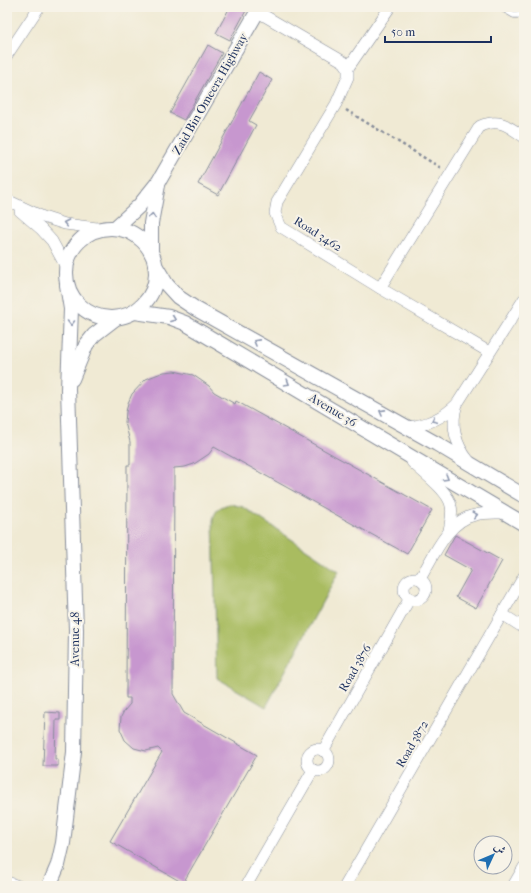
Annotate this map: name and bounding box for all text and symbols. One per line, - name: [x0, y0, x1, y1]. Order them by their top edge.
- scale bar: [385, 18, 491, 44]
- text: 50 m: [391, 25, 415, 39]
- street label: Zaid Bin Omeera Highway: [169, 30, 251, 157]
- one-way arrow: [147, 213, 156, 219]
- street label: Road 3462: [291, 214, 345, 254]
- one-way arrow: [63, 220, 69, 228]
- one-way arrow: [170, 315, 177, 323]
- one-way arrow: [67, 320, 75, 326]
- one-way arrow: [253, 340, 260, 347]
- one-way arrow: [283, 378, 290, 385]
- street label: Avenue 36: [306, 390, 360, 430]
- one-way arrow: [379, 410, 386, 417]
- one-way arrow: [431, 415, 439, 423]
- one-way arrow: [442, 473, 450, 480]
- one-way arrow: [472, 512, 478, 520]
- street label: Avenue 48: [68, 612, 82, 667]
- street label: Road 3876: [336, 641, 374, 694]
- street label: Road 3872: [393, 718, 431, 770]
- north arrow: [473, 835, 513, 875]
- text: ش: [491, 840, 508, 857]

